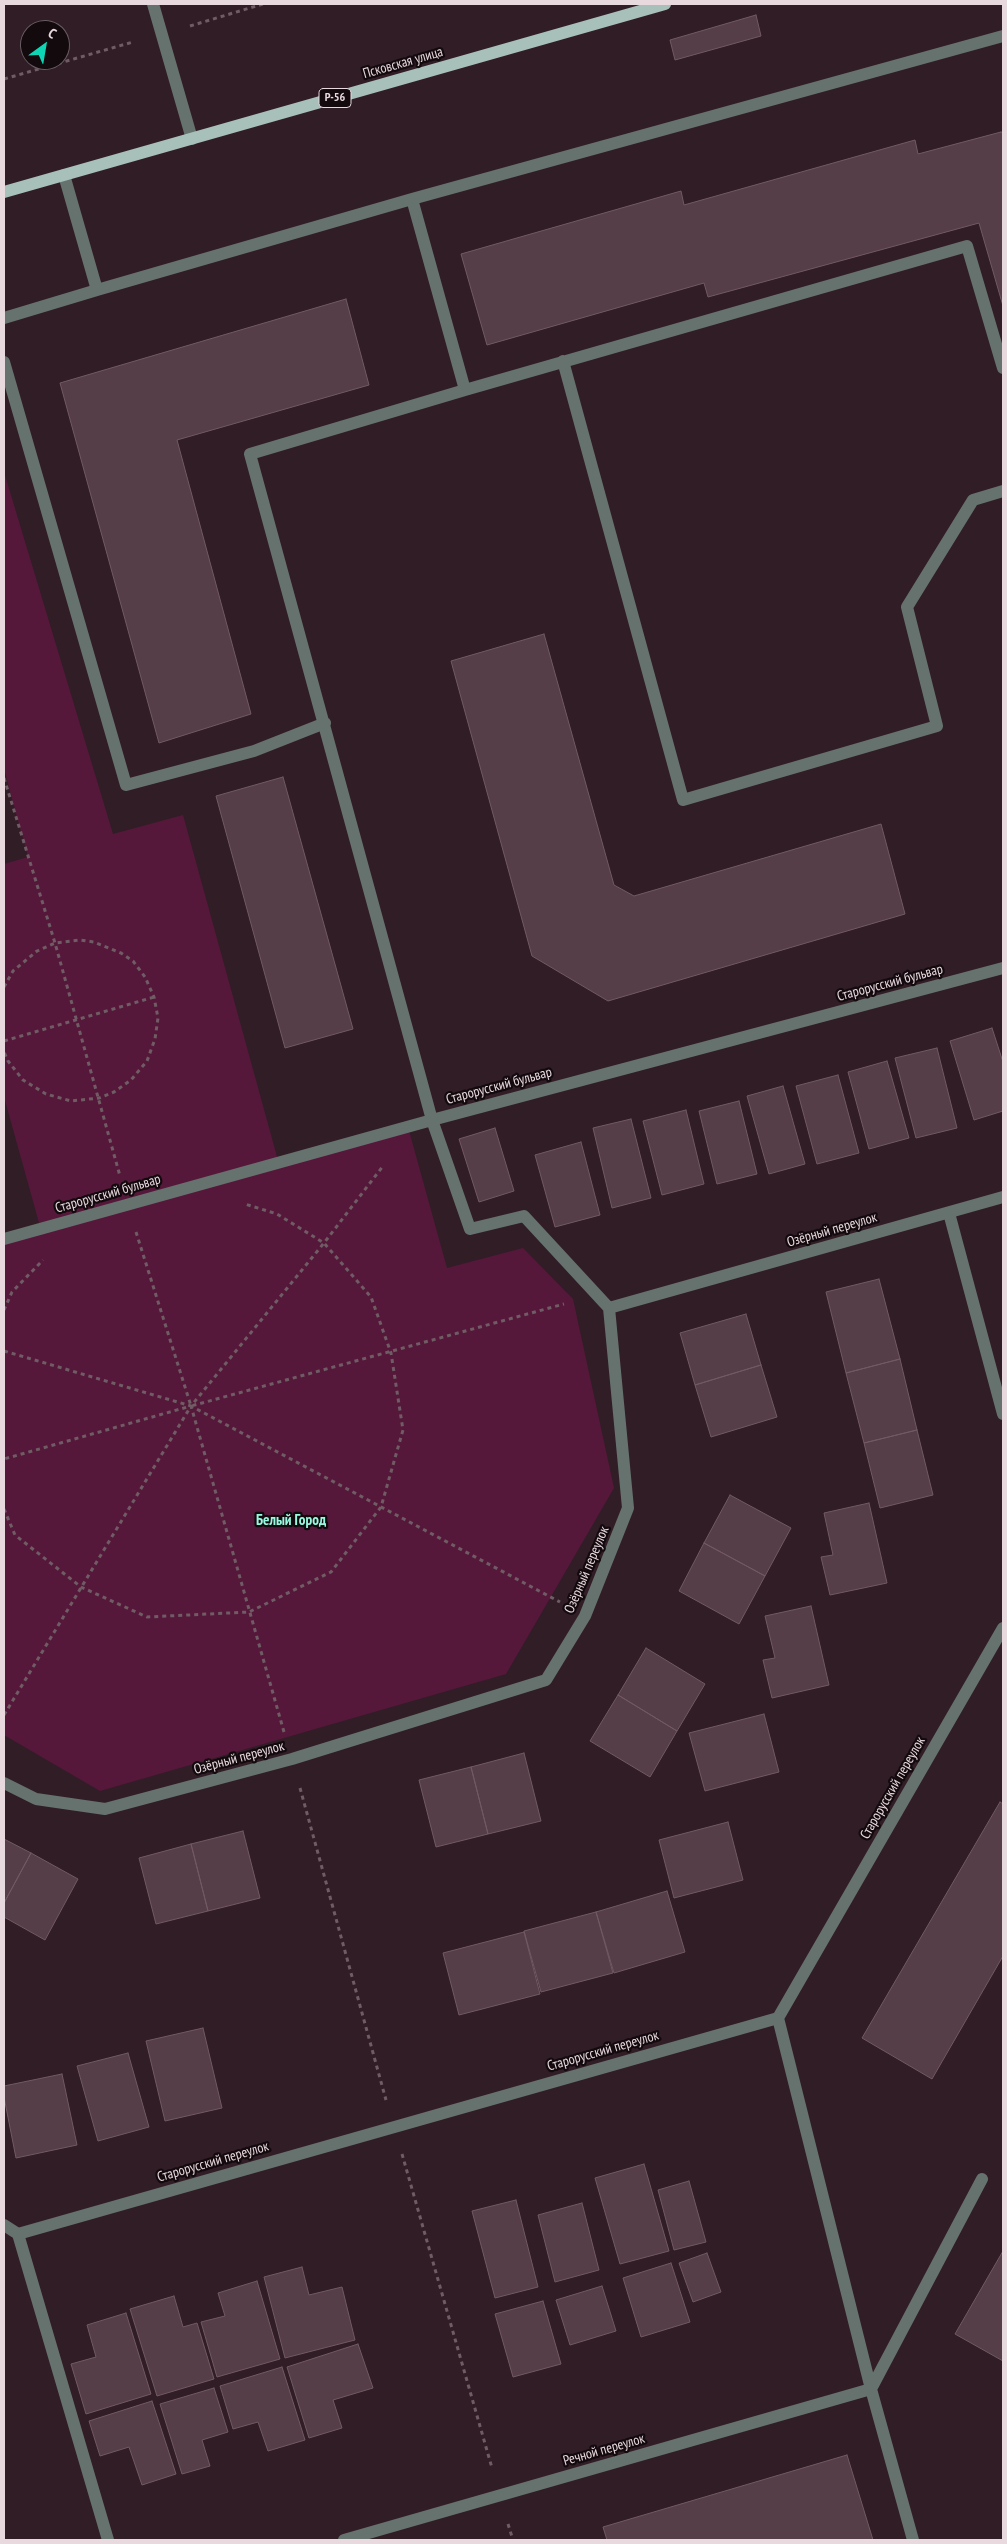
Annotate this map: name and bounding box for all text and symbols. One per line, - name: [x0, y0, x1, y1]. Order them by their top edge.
- north arrow: [20, 20, 70, 70]
- text: С: [45, 24, 60, 42]
- street label: Псковская улица: [361, 44, 445, 82]
- road number: Р-56: [319, 89, 351, 108]
- street label: Старорусский бульвар: [835, 961, 945, 1005]
- street label: Старорусский бульвар: [444, 1064, 554, 1108]
- street label: Старорусский бульвар: [53, 1171, 163, 1217]
- street label: Озёрный переулок: [785, 1209, 879, 1251]
- district label: Белый Город: [256, 1512, 326, 1530]
- street label: Озёрный переулок: [561, 1524, 613, 1616]
- street label: Старорусский переулок: [857, 1734, 929, 1842]
- street label: Озёрный переулок: [192, 1738, 286, 1778]
- street label: Старорусский переулок: [545, 2027, 661, 2075]
- street label: Старорусский переулок: [155, 2138, 271, 2186]
- street label: Речной переулок: [561, 2430, 647, 2470]

